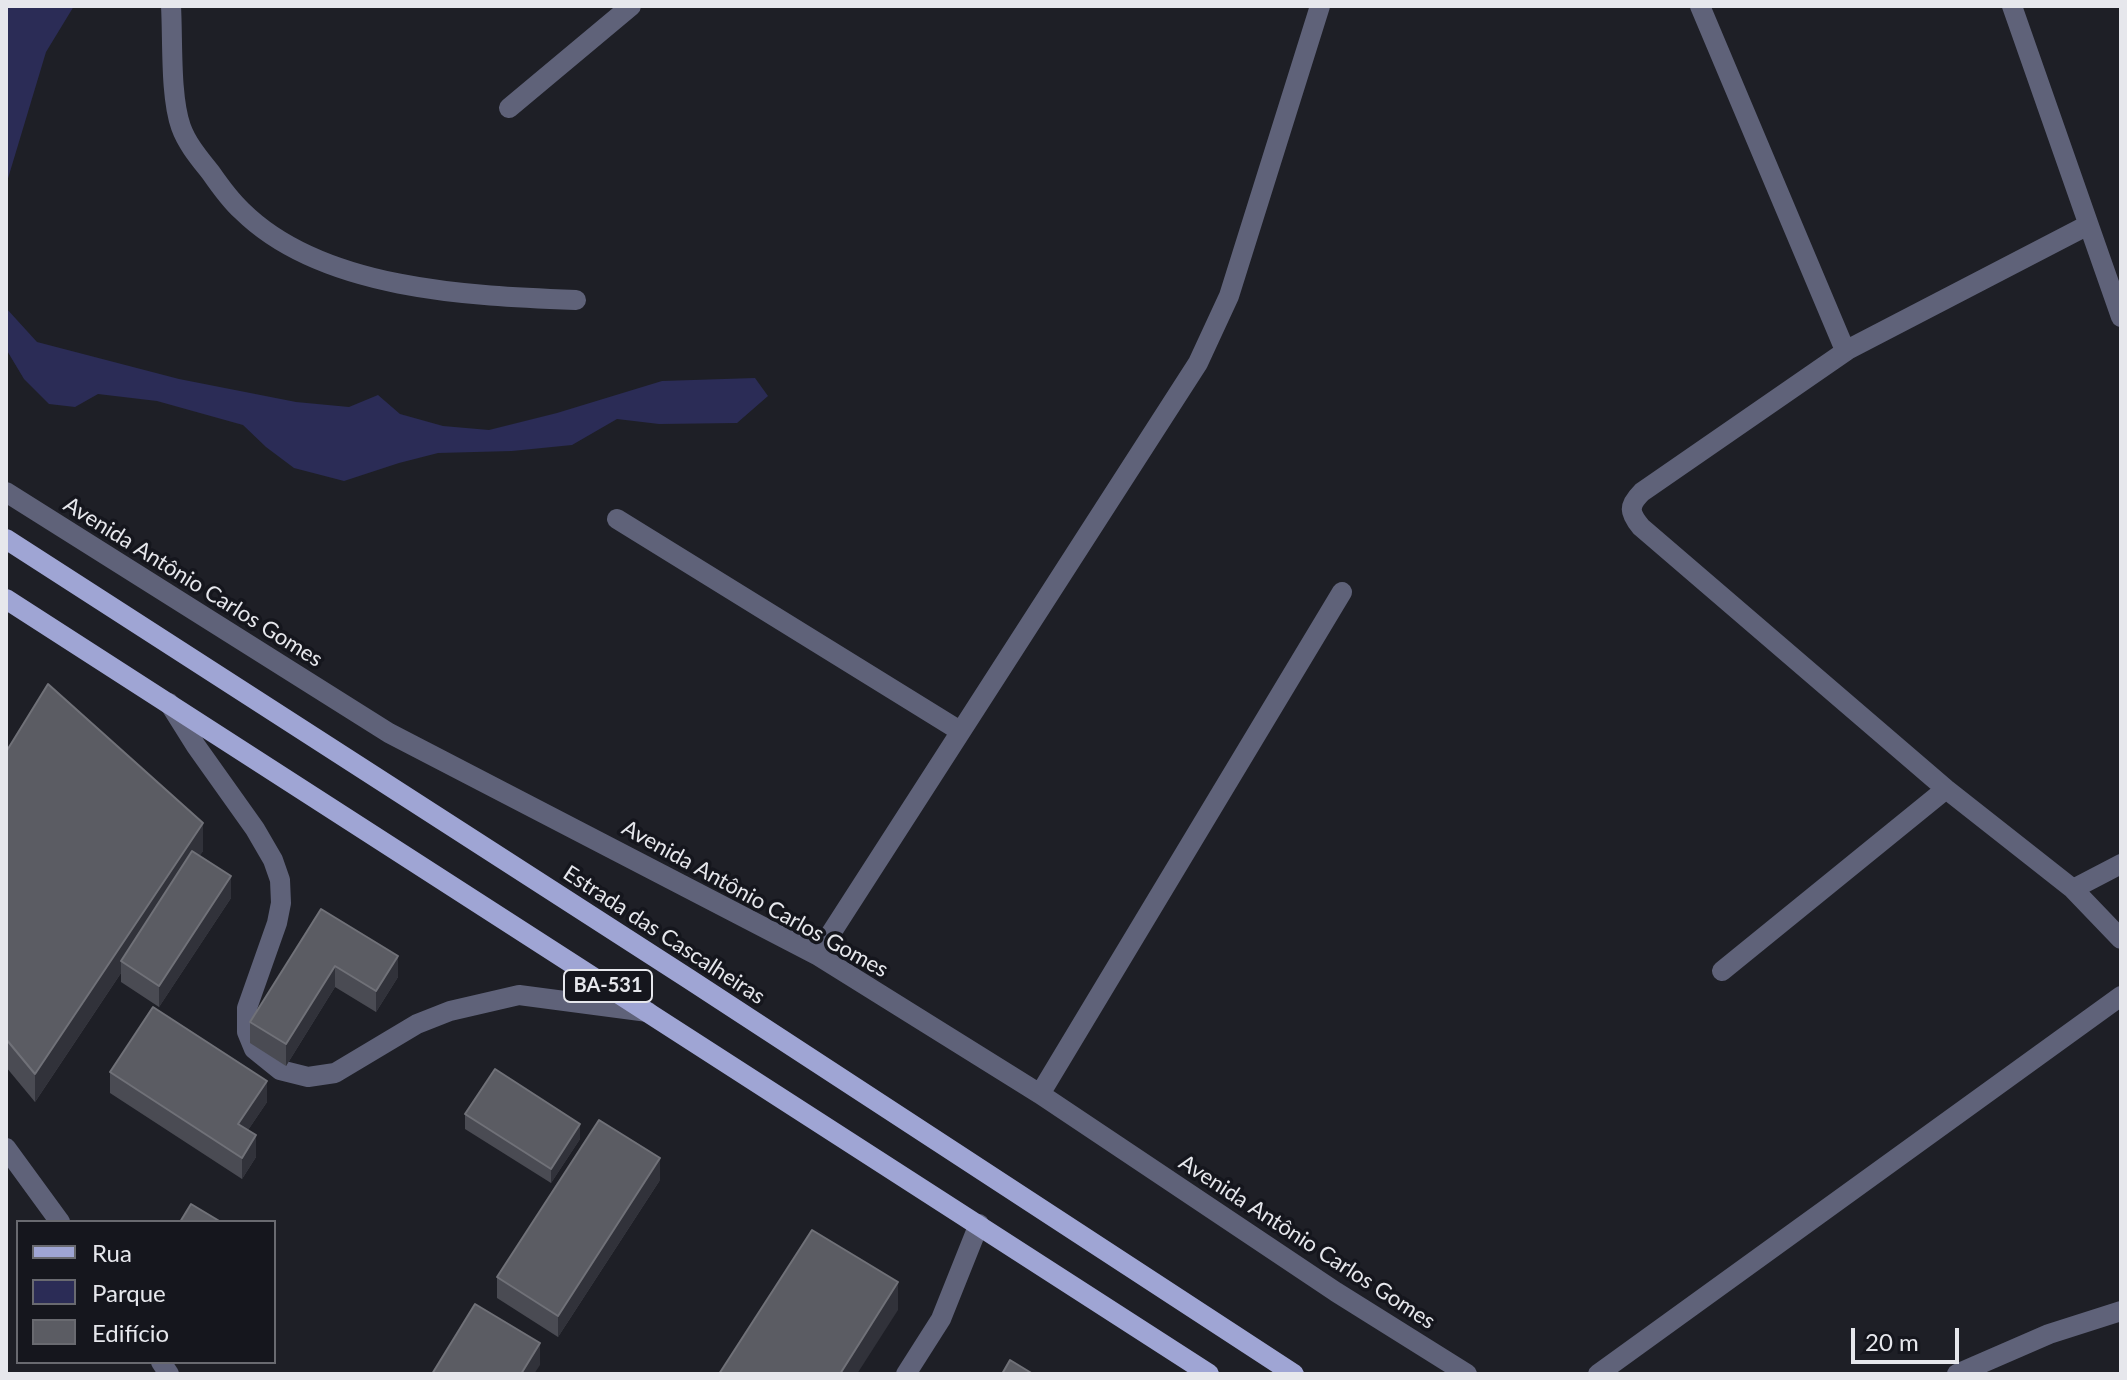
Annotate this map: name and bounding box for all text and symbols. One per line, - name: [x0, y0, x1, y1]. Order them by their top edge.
- street label: Avenida Antônio Carlos Gomes: [59, 491, 327, 673]
- street label: Avenida Antônio Carlos Gomes: [617, 815, 893, 983]
- street label: Estrada das Cascalheiras: [558, 860, 770, 1010]
- road number: BA-531: [564, 970, 652, 1002]
- street label: Avenida Antônio Carlos Gomes: [1174, 1149, 1440, 1335]
- legend: [16, 1220, 276, 1364]
- text: Rua: [92, 1238, 132, 1267]
- text: Parque: [92, 1278, 166, 1307]
- scale bar: [1855, 1312, 1963, 1362]
- text: Edifício: [92, 1318, 169, 1347]
- text: 20 m: [1865, 1327, 1919, 1356]

